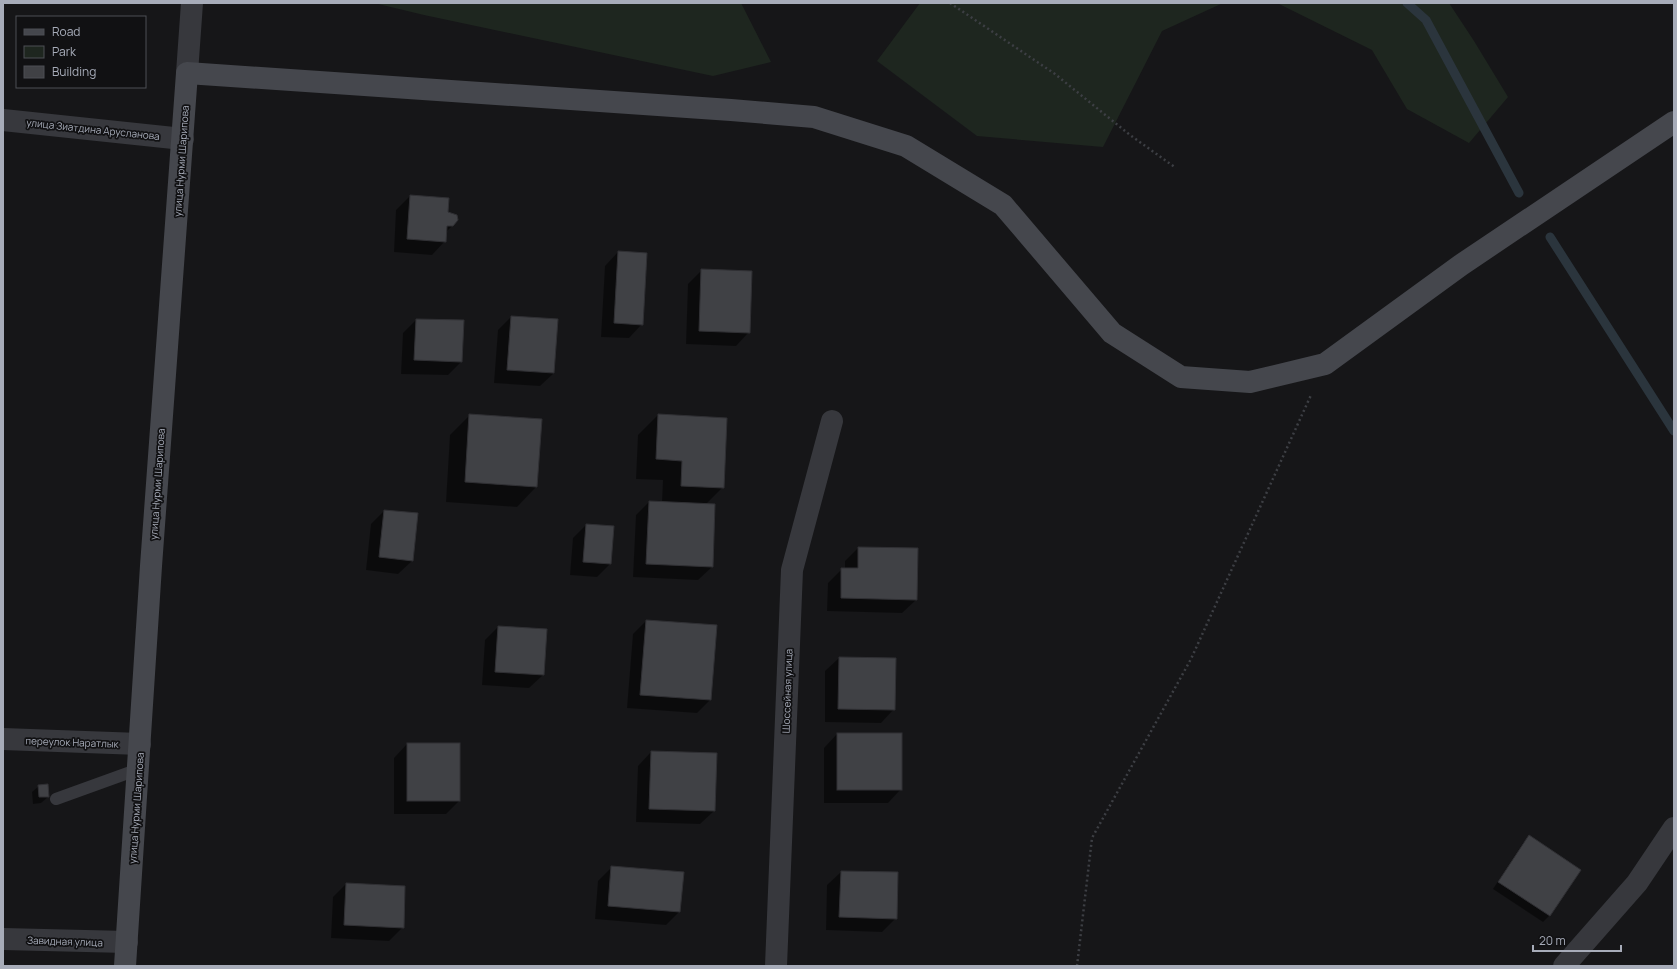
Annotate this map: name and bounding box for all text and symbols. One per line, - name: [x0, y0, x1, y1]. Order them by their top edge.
- legend: [16, 16, 146, 88]
- text: Road: [52, 23, 80, 40]
- text: Park: [52, 43, 77, 60]
- text: Building: [52, 63, 96, 80]
- street label: улица Нурми Шарипова: [170, 105, 192, 217]
- street label: улица Зиатдина Арусланова: [26, 115, 160, 143]
- street label: улица Нурми Шарипова: [146, 428, 168, 540]
- street label: Шоссейная улица: [779, 648, 795, 734]
- street label: переулок Наратлык: [25, 733, 120, 751]
- street label: улица Нурми Шарипова: [125, 752, 147, 864]
- scale bar: [1533, 927, 1621, 953]
- text: 20 m: [1539, 932, 1566, 949]
- street label: Завидная улица: [27, 933, 103, 949]

